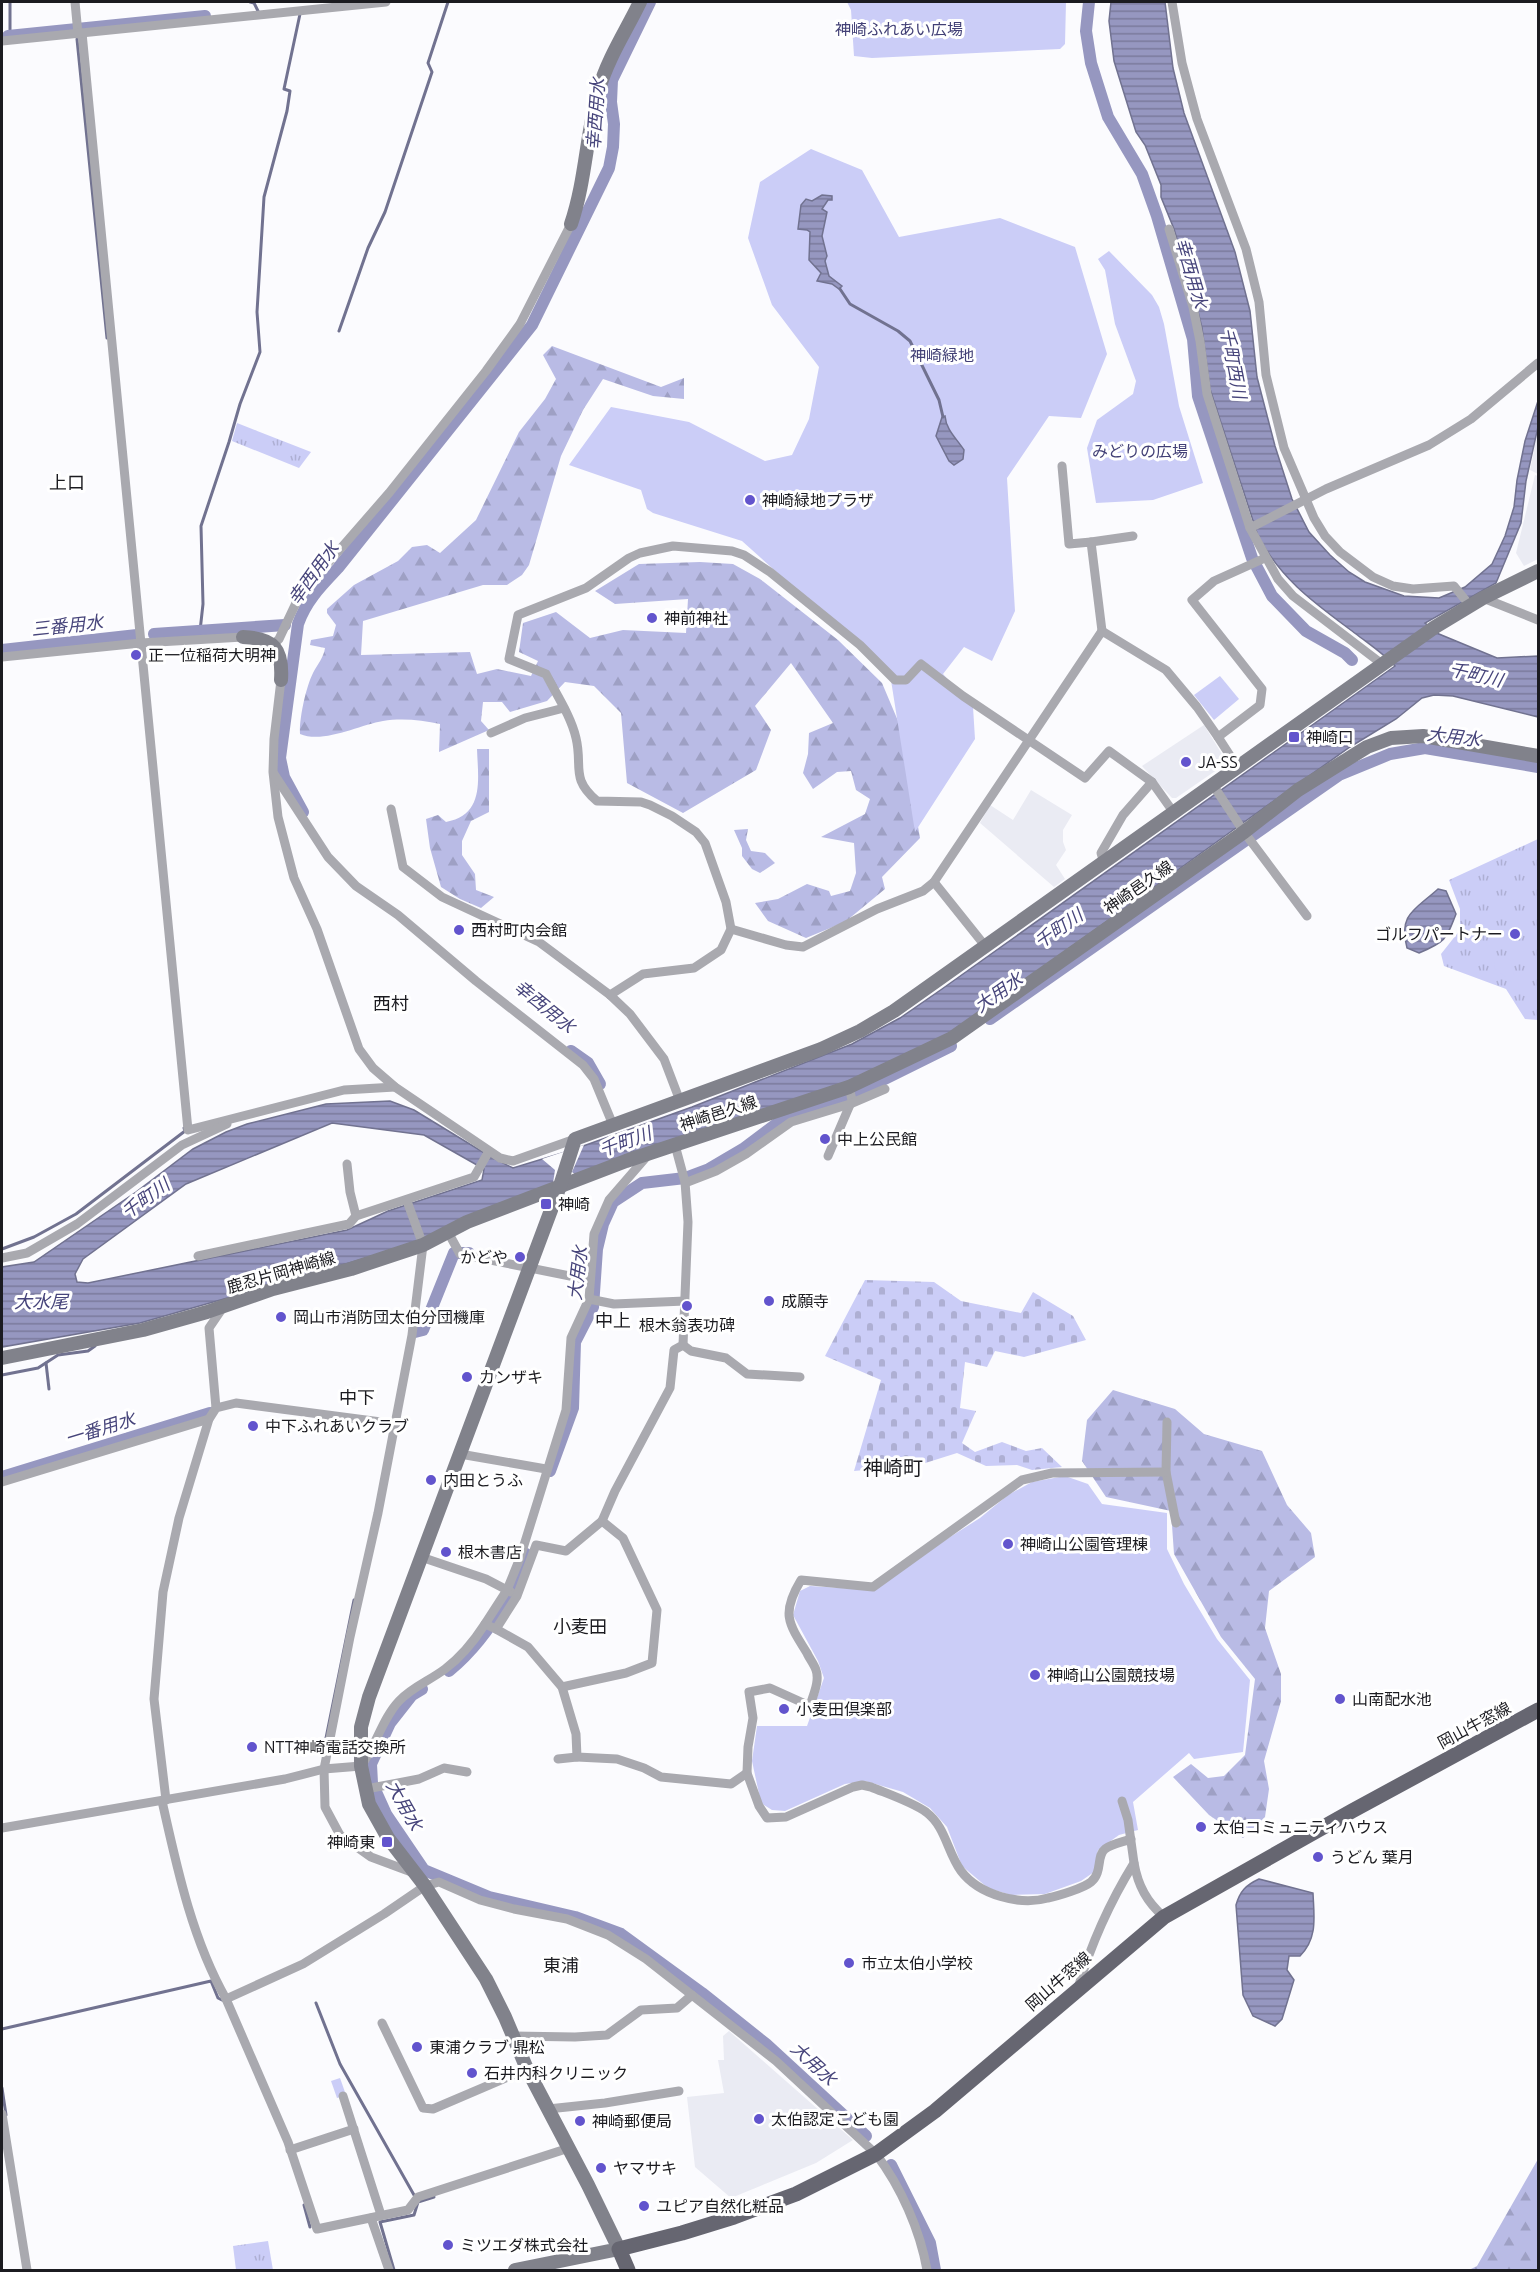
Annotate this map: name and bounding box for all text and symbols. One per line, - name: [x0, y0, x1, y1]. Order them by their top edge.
- park label: 神崎ふれあい広場: [835, 20, 963, 38]
- water label: 幸西用水: [583, 75, 608, 151]
- water label: 幸西用水: [1172, 236, 1212, 312]
- water label: 千町西川: [1217, 326, 1251, 402]
- park label: 神崎緑地: [910, 346, 974, 364]
- park label: みどりの広場: [1092, 442, 1188, 460]
- district label: 上口: [49, 472, 85, 492]
- place label: 神崎緑地プラザ: [762, 491, 874, 509]
- marker: 神崎緑地プラザ: [743, 493, 757, 507]
- water label: 幸西用水: [284, 536, 343, 608]
- place label: 神前神社: [664, 609, 728, 627]
- water label: 三番用水: [30, 611, 106, 639]
- marker: 神前神社: [645, 611, 659, 625]
- place label: 正一位稲荷大明神: [148, 646, 276, 664]
- marker: 正一位稲荷大明神: [129, 648, 143, 662]
- water label: 千町川: [1447, 658, 1507, 690]
- water label: 大用水: [1426, 723, 1484, 749]
- place label: 神崎口: [1306, 728, 1354, 746]
- marker: 神崎口: [1287, 730, 1301, 744]
- place label: JA-SS: [1198, 753, 1238, 771]
- marker: JA-SS: [1179, 755, 1193, 769]
- street label: 神崎邑久線: [1100, 857, 1176, 917]
- water label: 千町川: [1030, 903, 1087, 952]
- place label: 西村町内会館: [471, 921, 567, 939]
- marker: 西村町内会館: [452, 923, 466, 937]
- place label: ゴルフパートナー: [1375, 925, 1503, 943]
- marker: ゴルフパートナー: [1508, 927, 1522, 941]
- water label: 大用水: [970, 967, 1027, 1016]
- water label: 幸西用水: [511, 976, 581, 1038]
- district label: 西村: [373, 993, 409, 1013]
- street label: 神崎邑久線: [677, 1092, 759, 1134]
- water label: 千町川: [596, 1122, 656, 1160]
- place label: 中上公民館: [837, 1130, 917, 1148]
- marker: 中上公民館: [818, 1132, 832, 1146]
- water label: 千町川: [117, 1173, 174, 1222]
- place label: 神崎: [558, 1195, 590, 1213]
- marker: 神崎: [539, 1197, 553, 1211]
- water label: 大用水: [564, 1243, 590, 1301]
- street label: 鹿忍片岡神崎線: [225, 1248, 337, 1296]
- place label: かどや: [460, 1248, 508, 1266]
- marker: かどや: [513, 1250, 527, 1264]
- water label: 大水尾: [14, 1291, 70, 1311]
- place label: 成願寺: [781, 1292, 829, 1310]
- marker: 成願寺: [762, 1294, 776, 1308]
- marker: 根木翁表功碑: [680, 1299, 694, 1313]
- place label: 岡山市消防団太伯分団機庫: [293, 1308, 485, 1326]
- marker: 岡山市消防団太伯分団機庫: [274, 1310, 288, 1324]
- district label: 中上: [595, 1310, 631, 1330]
- place label: 根木翁表功碑: [639, 1316, 735, 1334]
- place label: カンザキ: [479, 1368, 543, 1386]
- marker: カンザキ: [460, 1370, 474, 1384]
- district label: 中下: [339, 1387, 375, 1407]
- water label: 一番用水: [63, 1407, 139, 1448]
- place label: 中下ふれあいクラブ: [265, 1417, 409, 1435]
- marker: 中下ふれあいクラブ: [246, 1419, 260, 1433]
- district label: 神崎町: [863, 1456, 923, 1479]
- place label: 内田とうふ: [443, 1471, 523, 1489]
- marker: 内田とうふ: [424, 1473, 438, 1487]
- place label: 神崎山公園管理棟: [1020, 1535, 1148, 1553]
- marker: 神崎山公園管理棟: [1001, 1537, 1015, 1551]
- place label: 根木書店: [458, 1543, 522, 1561]
- marker: 根木書店: [439, 1545, 453, 1559]
- district label: 小麦田: [553, 1616, 607, 1636]
- place label: 神崎山公園競技場: [1047, 1666, 1175, 1684]
- marker: 神崎山公園競技場: [1028, 1668, 1042, 1682]
- place label: 山南配水池: [1352, 1690, 1432, 1708]
- marker: 山南配水池: [1333, 1692, 1347, 1706]
- street label: 岡山牛窓線: [1434, 1698, 1514, 1752]
- place label: 小麦田倶楽部: [796, 1700, 892, 1718]
- marker: 小麦田倶楽部: [777, 1702, 791, 1716]
- place label: NTT神崎電話交換所: [264, 1738, 406, 1756]
- marker: NTT神崎電話交換所: [245, 1740, 259, 1754]
- water label: 大用水: [383, 1777, 428, 1835]
- place label: 太伯コミュニティハウス: [1213, 1818, 1388, 1836]
- marker: 太伯コミュニティハウス: [1194, 1820, 1208, 1834]
- place label: 神崎東: [327, 1833, 375, 1851]
- marker: 神崎東: [380, 1835, 394, 1849]
- place label: うどん 葉月: [1330, 1848, 1414, 1866]
- marker: うどん 葉月: [1311, 1850, 1325, 1864]
- street label: 岡山牛窓線: [1022, 1948, 1094, 2014]
- place label: 市立太伯小学校: [861, 1954, 973, 1972]
- district label: 東浦: [543, 1955, 579, 1975]
- marker: 市立太伯小学校: [842, 1956, 856, 1970]
- water label: 大用水: [787, 2037, 842, 2090]
- place label: 東浦クラブ 鼎松: [429, 2038, 545, 2056]
- marker: 東浦クラブ 鼎松: [410, 2040, 424, 2054]
- place label: 石井内科クリニック: [484, 2064, 628, 2082]
- marker: 石井内科クリニック: [465, 2066, 479, 2080]
- place label: 太伯認定こども園: [771, 2110, 899, 2128]
- place label: 神崎郵便局: [592, 2112, 672, 2130]
- marker: 太伯認定こども園: [752, 2112, 766, 2126]
- marker: 神崎郵便局: [573, 2114, 587, 2128]
- place label: ヤマサキ: [613, 2159, 677, 2177]
- marker: ヤマサキ: [594, 2161, 608, 2175]
- place label: ユピア自然化粧品: [656, 2197, 784, 2215]
- marker: ユピア自然化粧品: [637, 2199, 651, 2213]
- place label: ミツエダ株式会社: [460, 2236, 588, 2254]
- marker: ミツエダ株式会社: [441, 2238, 455, 2252]

